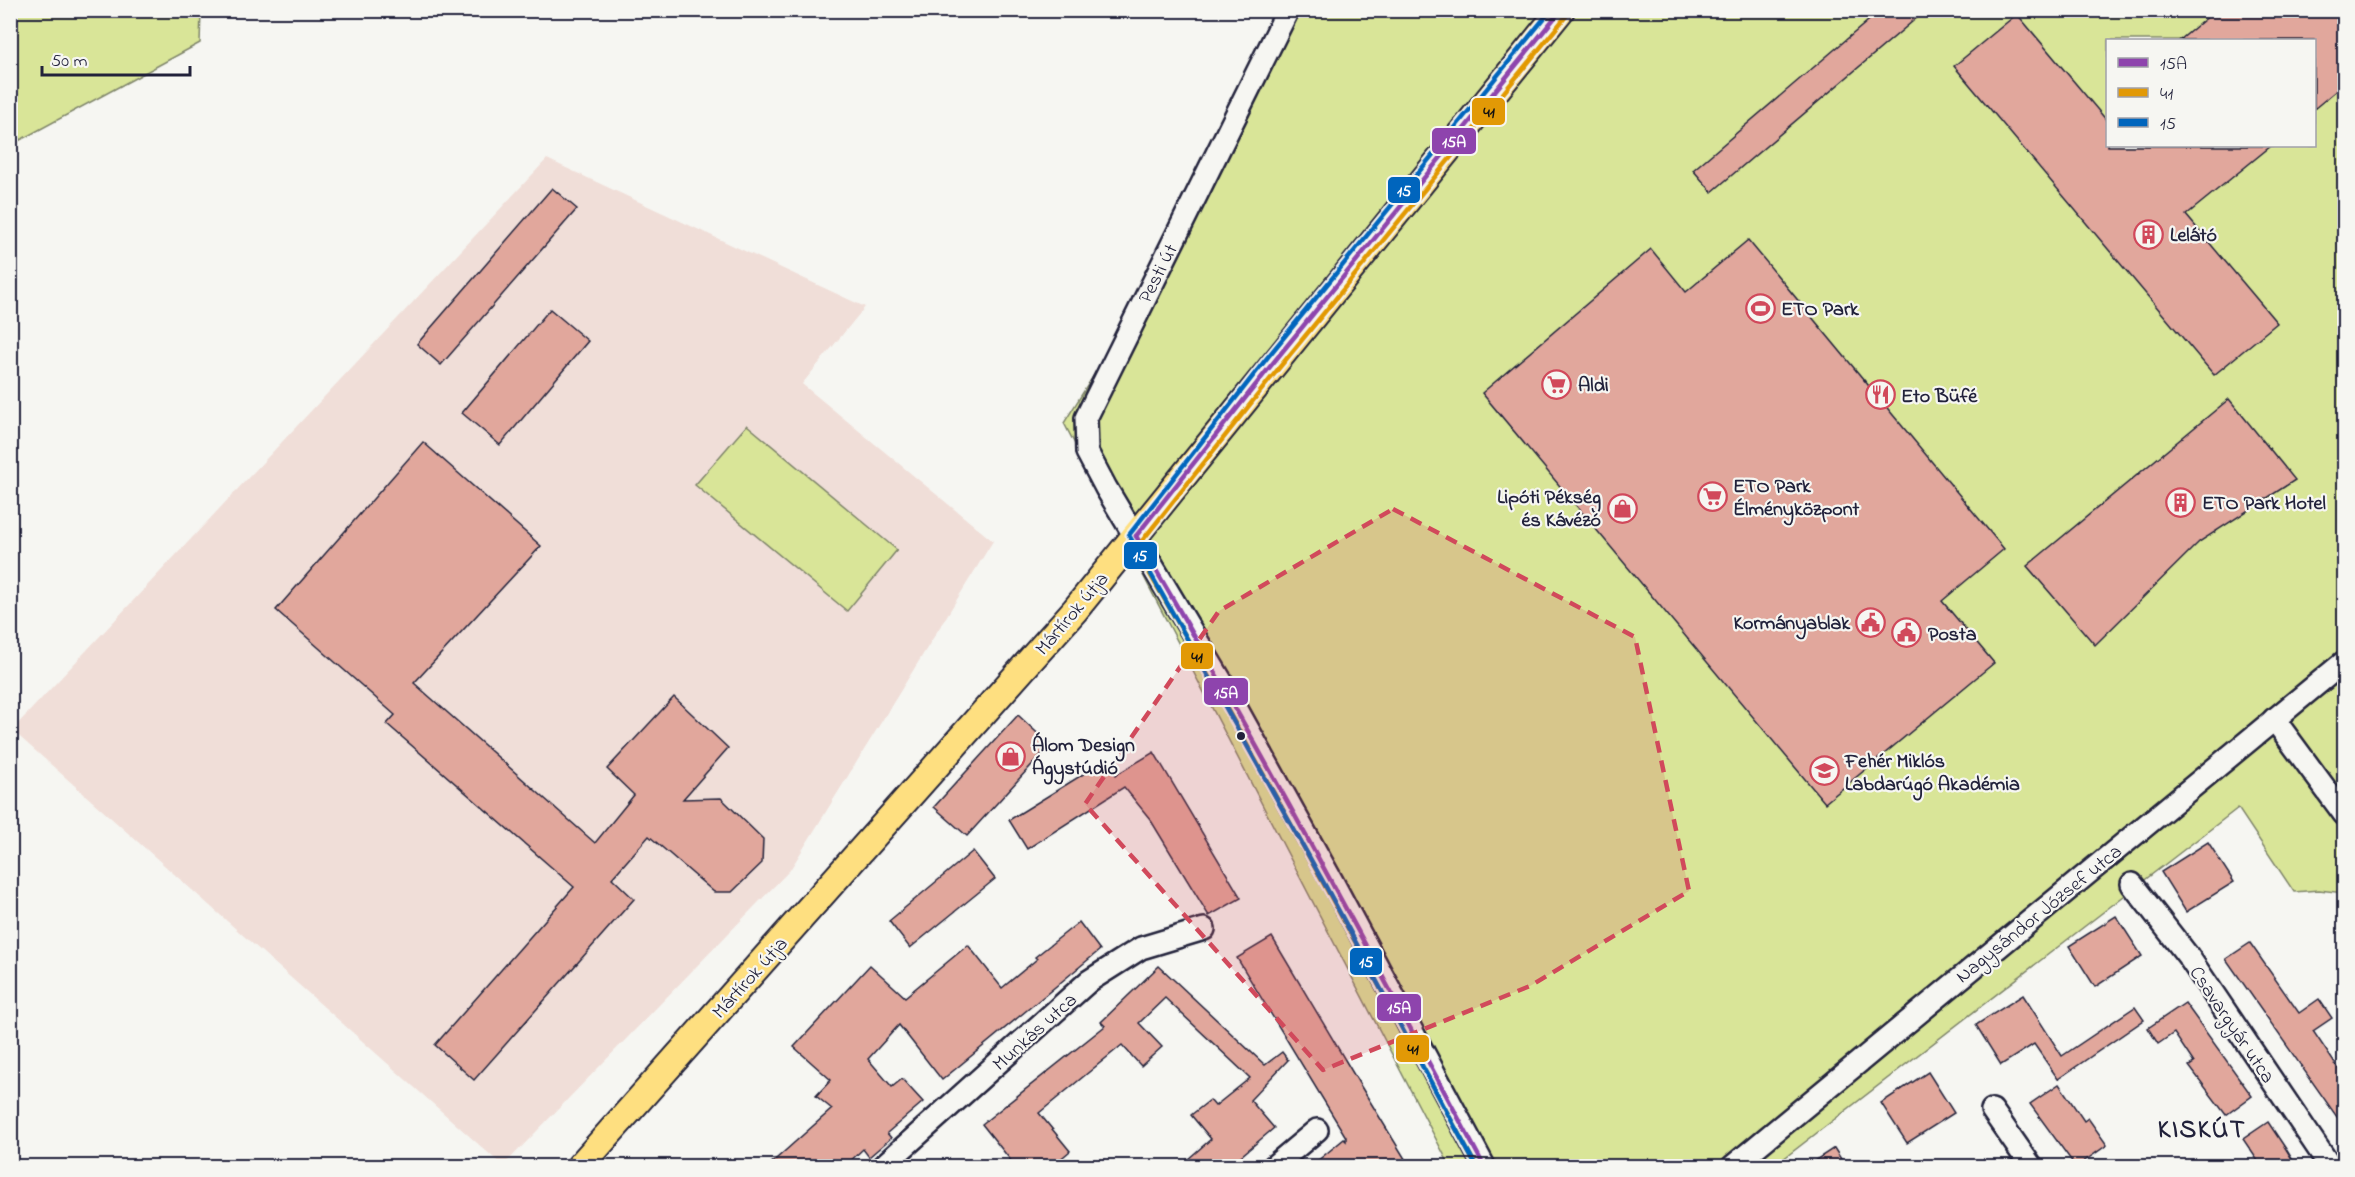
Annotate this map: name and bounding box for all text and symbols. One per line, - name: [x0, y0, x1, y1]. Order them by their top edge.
- scale bar: [42, 39, 190, 77]
- legend: [2106, 39, 2316, 147]
- text: 50 m: [51, 49, 88, 75]
- text: 15A: [2160, 52, 2187, 78]
- text: 41: [2160, 82, 2173, 108]
- line badge: 41: [1471, 97, 1506, 126]
- text: 41: [1482, 101, 1496, 125]
- text: 15: [2160, 112, 2176, 138]
- line badge: 15A: [1431, 127, 1477, 155]
- text: 15A: [1442, 131, 1466, 155]
- line badge: 15: [1387, 176, 1421, 204]
- text: 15: [1397, 180, 1412, 204]
- building icon: Lelátó: [2133, 218, 2165, 250]
- place label: Lelátó: [2170, 222, 2217, 251]
- street label: Pesti út: [1132, 239, 1187, 309]
- sports icon: ETO Park: [1744, 292, 1776, 324]
- place label: ETO Park: [1781, 296, 1860, 325]
- supermarket icon: Aldi: [1541, 368, 1573, 400]
- place label: Aldi: [1578, 372, 1609, 401]
- restaurant icon: Eto Büfé: [1864, 379, 1896, 411]
- place label: Eto Büfé: [1901, 383, 1978, 412]
- place label: ETO Park Élményközpont: [1733, 473, 1860, 526]
- supermarket icon: ETO Park Élményközpont: [1696, 481, 1728, 513]
- place label: Lipóti Pékség és Kávézó: [1497, 484, 1601, 536]
- building icon: ETO Park Hotel: [2165, 486, 2197, 518]
- place label: ETO Park Hotel: [2202, 490, 2326, 519]
- shop icon: Lipóti Pékség és Kávézó: [1606, 492, 1638, 524]
- line badge: 15: [1123, 541, 1158, 570]
- text: 15: [1133, 545, 1148, 569]
- street label: Mártírok útja: [1029, 566, 1117, 663]
- public building icon: Kormányablak: [1855, 606, 1887, 638]
- place label: Kormányablak: [1733, 610, 1851, 640]
- public building icon: Posta: [1891, 617, 1923, 649]
- place label: Posta: [1928, 621, 1977, 650]
- line badge: 41: [1180, 642, 1214, 670]
- text: 41: [1190, 646, 1204, 670]
- line badge: 15A: [1203, 677, 1249, 706]
- text: 15A: [1214, 682, 1238, 706]
- unlabelled marker: [1235, 730, 1247, 742]
- place label: Álom Design Ágystúdió: [1032, 731, 1135, 785]
- shop icon: Álom Design Ágystúdió: [995, 740, 1027, 772]
- place label: Fehér Miklós Labdarúgó Akadémia: [1844, 748, 2020, 801]
- school or university icon: Fehér Miklós Labdarúgó Akadémia: [1808, 755, 1840, 787]
- street label: Nagysándor József utca: [1950, 838, 2130, 992]
- street label: Mártírok útja: [706, 931, 796, 1026]
- line badge: 15: [1349, 947, 1383, 976]
- text: 15: [1359, 951, 1374, 975]
- street label: Csavargyár utca: [2180, 961, 2281, 1090]
- street label: Munkás utca: [987, 987, 1084, 1079]
- line badge: 15A: [1376, 993, 1422, 1022]
- text: 15A: [1387, 997, 1411, 1021]
- line badge: 41: [1395, 1034, 1430, 1063]
- text: 41: [1406, 1038, 1420, 1062]
- district label: KISKÚT: [2158, 1112, 2246, 1150]

